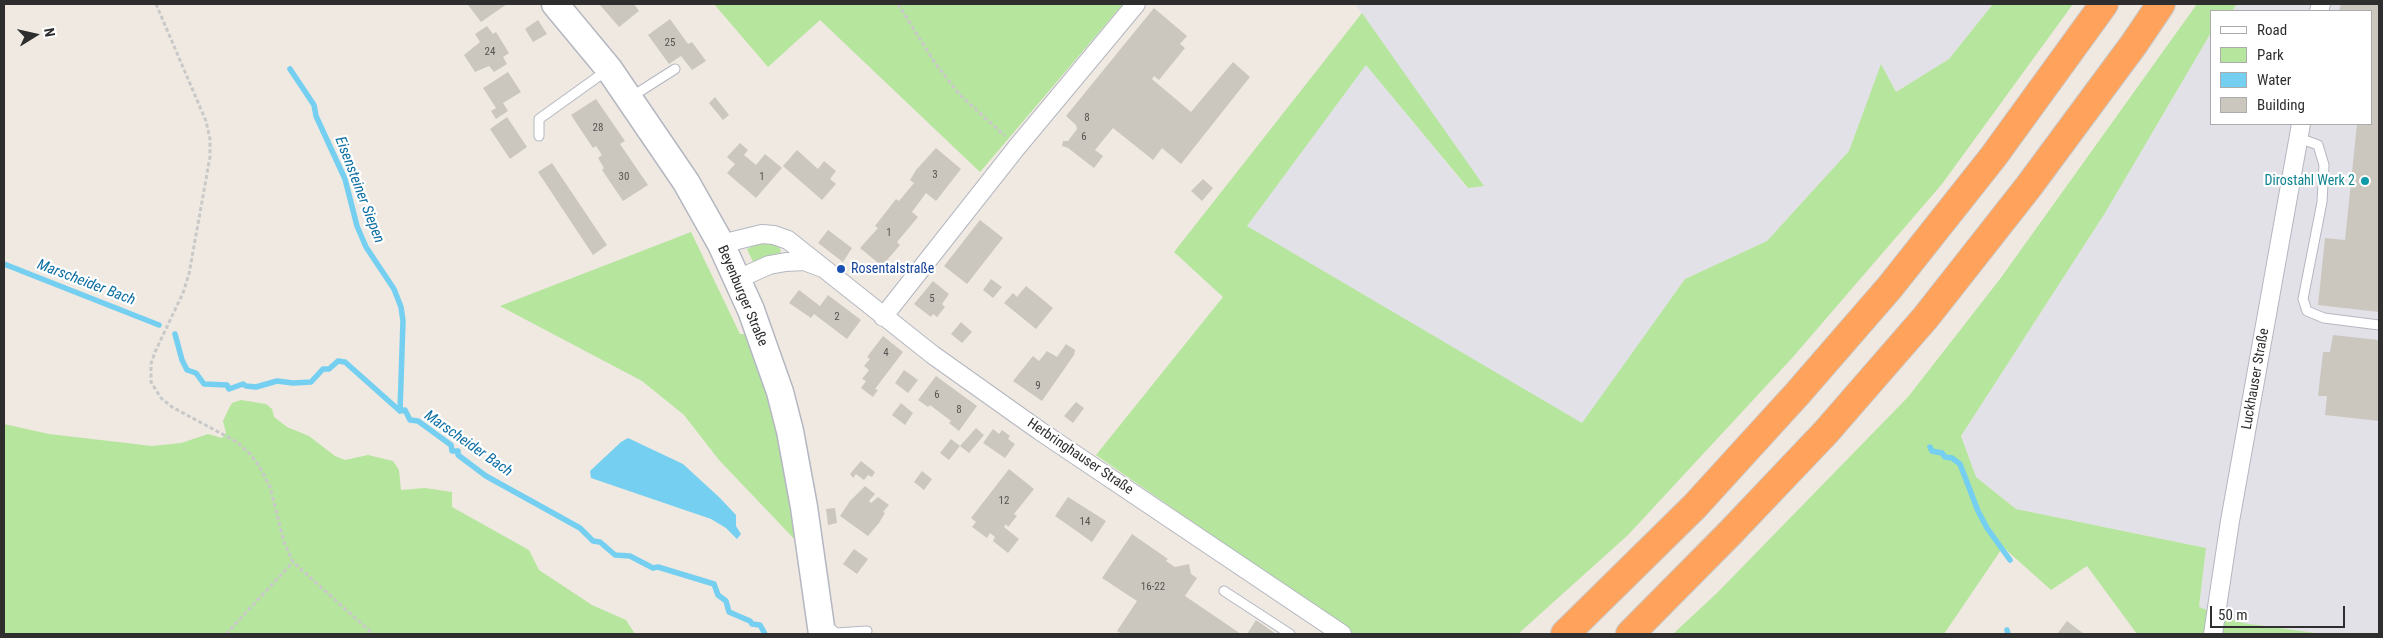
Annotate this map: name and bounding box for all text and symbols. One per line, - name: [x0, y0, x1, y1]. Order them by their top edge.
- north arrow: [10, 10, 60, 60]
- legend: [2210, 10, 2373, 125]
- text: Road: [2257, 21, 2287, 39]
- text: N: [41, 27, 58, 38]
- house number: 25: [665, 36, 675, 50]
- house number: 24: [485, 45, 495, 59]
- text: Park: [2257, 46, 2284, 64]
- text: Water: [2257, 71, 2291, 89]
- text: Building: [2257, 96, 2305, 114]
- house number: 8: [1084, 111, 1090, 125]
- house number: 28: [593, 121, 603, 135]
- house number: 6: [1081, 130, 1087, 144]
- water label: Eisensteiner Siepen: [330, 134, 388, 246]
- house number: 3: [932, 168, 938, 182]
- house number: 30: [619, 170, 629, 184]
- house number: 1: [759, 170, 765, 184]
- place label: Dirostahl Werk 2: [2265, 173, 2355, 189]
- marker: Dirostahl Werk 2: [2359, 175, 2371, 187]
- house number: 1: [886, 226, 892, 240]
- street label: Beyenburger Straße: [713, 243, 771, 349]
- water label: Marscheider Bach: [34, 256, 138, 310]
- place label: Rosentalstraße: [851, 261, 934, 277]
- marker: Rosentalstraße: [835, 263, 847, 275]
- house number: 5: [929, 292, 935, 306]
- house number: 2: [834, 310, 840, 324]
- street label: Luckhauser Straße: [2239, 327, 2273, 431]
- house number: 4: [883, 346, 889, 360]
- house number: 9: [1035, 379, 1041, 393]
- house number: 6: [934, 388, 940, 402]
- house number: 8: [956, 403, 962, 417]
- water label: Marscheider Bach: [420, 407, 516, 481]
- street label: Herbringhauser Straße: [1024, 415, 1136, 499]
- house number: 12: [999, 494, 1009, 508]
- house number: 14: [1080, 515, 1090, 529]
- house number: 16-22: [1141, 580, 1165, 594]
- scale bar: [2213, 596, 2348, 628]
- text: 50 m: [2218, 606, 2248, 624]

